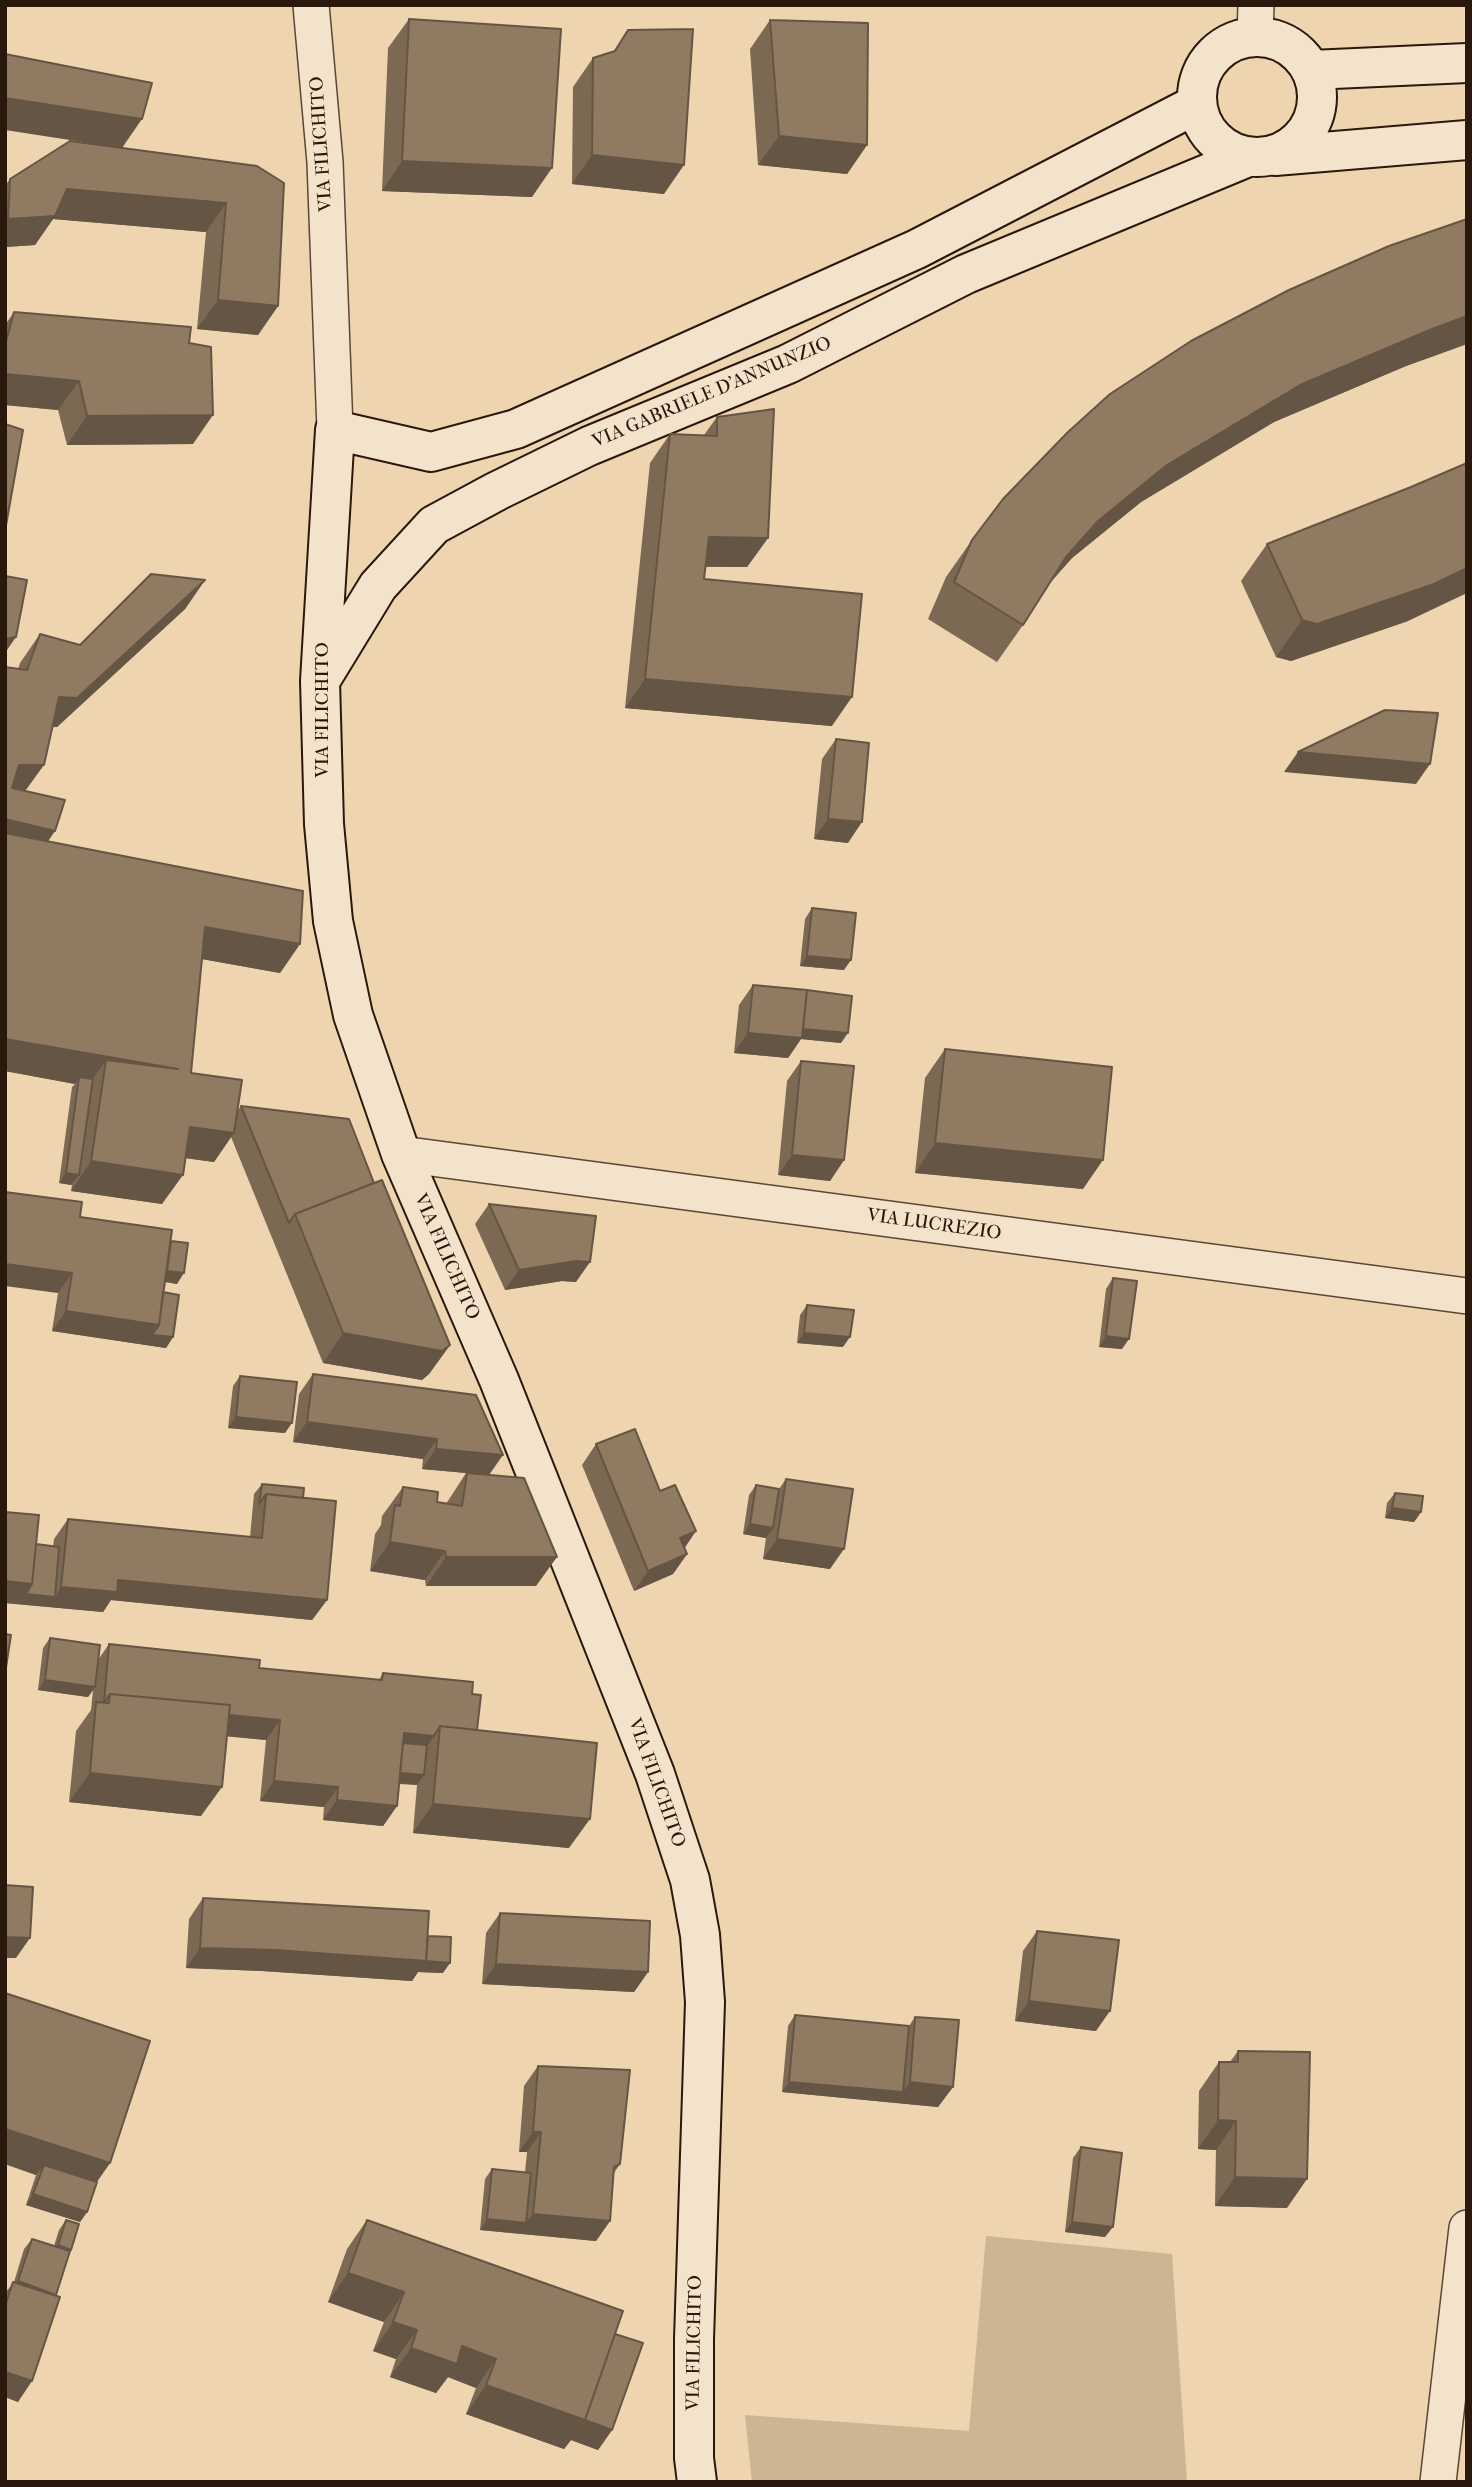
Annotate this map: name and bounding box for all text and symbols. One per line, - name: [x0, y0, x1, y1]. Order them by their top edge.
- street label: VIA FILICHITO: [306, 76, 338, 212]
- street label: VIA GABRIELE D'ANNUNZIO: [589, 332, 835, 454]
- street label: VIA FILICHITO: [312, 642, 334, 778]
- street label: VIA FILICHITO: [408, 1190, 484, 1324]
- street label: VIA LUCREZIO: [865, 1204, 1003, 1246]
- street label: VIA FILICHITO: [622, 1715, 690, 1851]
- street label: VIA FILICHITO: [682, 2275, 708, 2411]

